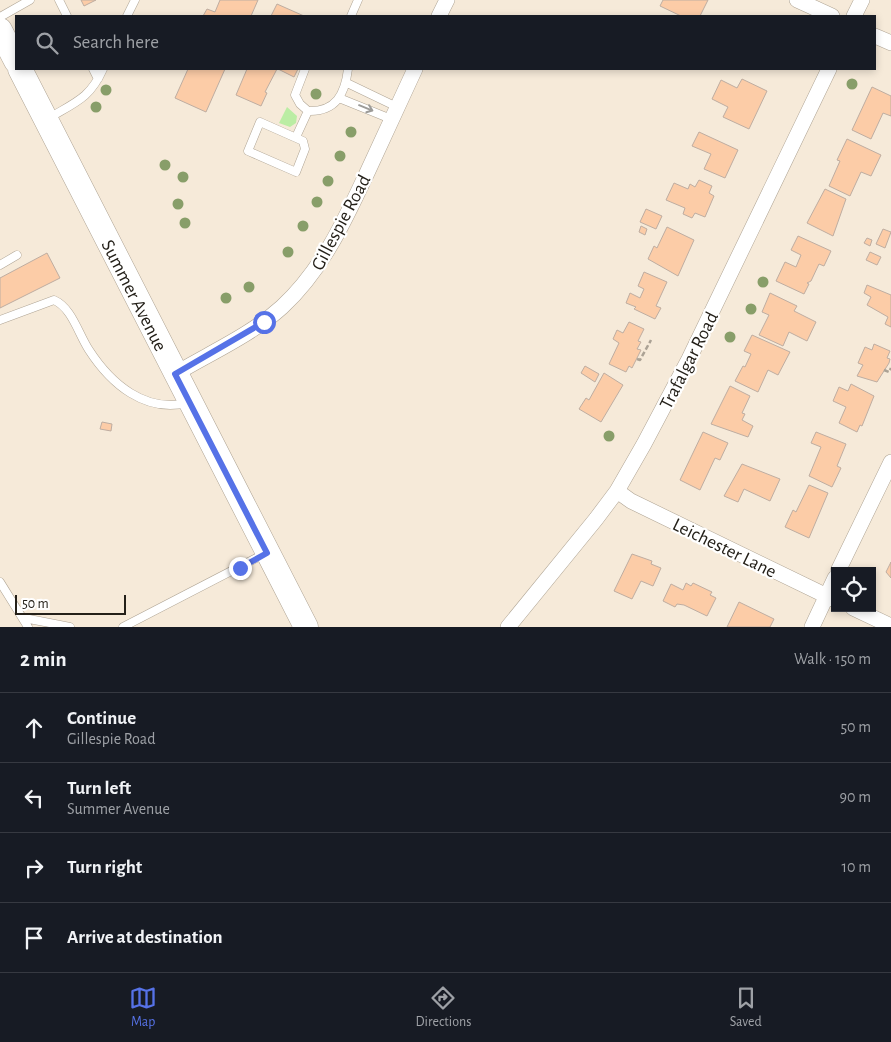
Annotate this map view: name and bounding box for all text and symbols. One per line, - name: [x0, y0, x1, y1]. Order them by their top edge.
- search box: [15, 15, 876, 70]
- icon: search: [33, 29, 61, 57]
- text: Search here: [73, 33, 159, 52]
- one-way arrow: [358, 103, 373, 113]
- street label: Gillespie Road: [308, 172, 374, 274]
- street label: Summer Avenue: [97, 237, 170, 354]
- street label: Trafalgar Road: [657, 309, 722, 412]
- route start: [253, 311, 276, 334]
- street label: Leichester Lane: [669, 515, 779, 582]
- route end: [229, 557, 252, 580]
- map controls: [831, 567, 876, 612]
- button: locate: [831, 567, 876, 612]
- scale bar: [15, 592, 126, 615]
- text: 50 m: [22, 597, 49, 611]
- text: 2 min: [20, 649, 67, 670]
- text: Walk · 150 m: [794, 651, 871, 667]
- text: Continue: [67, 709, 136, 728]
- icon: ahead: [20, 714, 48, 742]
- text: 50 m: [840, 719, 871, 735]
- text: Gillespie Road: [67, 731, 156, 747]
- text: Turn left: [67, 779, 131, 798]
- icon: left: [20, 784, 48, 812]
- text: 90 m: [840, 789, 871, 805]
- text: Summer Avenue: [67, 801, 170, 817]
- icon: right: [20, 854, 48, 882]
- text: Turn right: [67, 858, 142, 877]
- text: 10 m: [842, 859, 871, 875]
- icon: arrive: [20, 924, 48, 952]
- text: Arrive at destination: [67, 928, 223, 947]
- tab: Map: [129, 984, 157, 1031]
- tab: Directions: [416, 984, 471, 1031]
- tab: Saved: [730, 984, 762, 1031]

